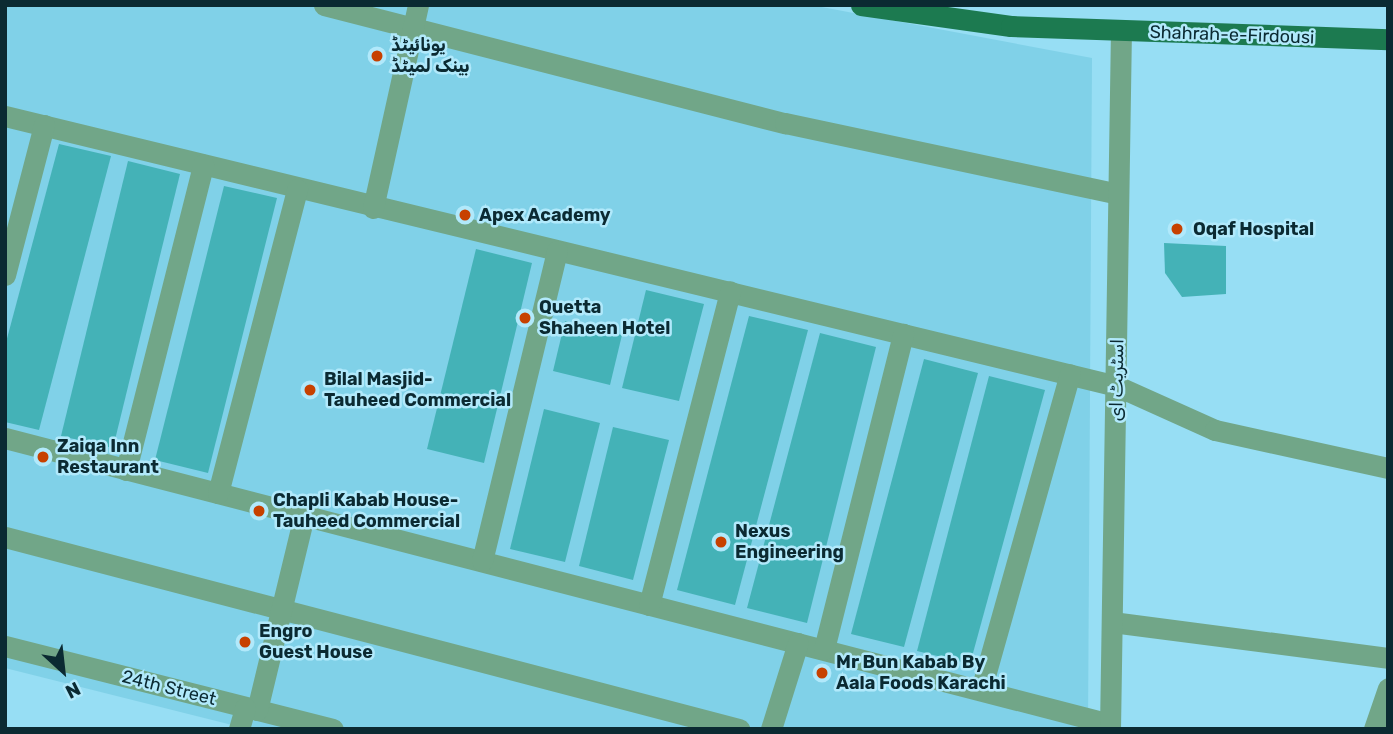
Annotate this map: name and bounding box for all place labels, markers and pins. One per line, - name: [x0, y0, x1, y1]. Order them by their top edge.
- place label: یونائیٹڈ بینک لمیٹڈ: [391, 35, 470, 78]
- marker: یونائیٹڈ بینک لمیٹڈ: [369, 48, 385, 64]
- place label: Apex Academy: [479, 204, 611, 226]
- marker: Apex Academy: [457, 207, 473, 223]
- place label: Oqaf Hospital: [1193, 218, 1315, 240]
- marker: Oqaf Hospital: [1167, 219, 1187, 239]
- place label: Quetta Shaheen Hotel: [539, 297, 670, 340]
- marker: Quetta Shaheen Hotel: [517, 310, 533, 326]
- place label: Bilal Masjid- Tauheed Commercial: [324, 369, 511, 412]
- marker: Bilal Masjid- Tauheed Commercial: [302, 382, 318, 398]
- place label: Zaiqa Inn Restaurant: [57, 436, 159, 478]
- marker: Zaiqa Inn Restaurant: [35, 449, 51, 465]
- place label: Chapli Kabab House- Tauheed Commercial: [273, 490, 460, 532]
- marker: Chapli Kabab House- Tauheed Commercial: [251, 503, 267, 519]
- place label: Nexus Engineering: [735, 521, 844, 564]
- marker: Nexus Engineering: [713, 534, 729, 550]
- place label: Engro Guest House: [259, 621, 373, 664]
- marker: Engro Guest House: [237, 634, 253, 650]
- place label: Mr Bun Kabab By Aala Foods Karachi: [836, 652, 1006, 694]
- marker: Mr Bun Kabab By Aala Foods Karachi: [814, 665, 830, 681]

